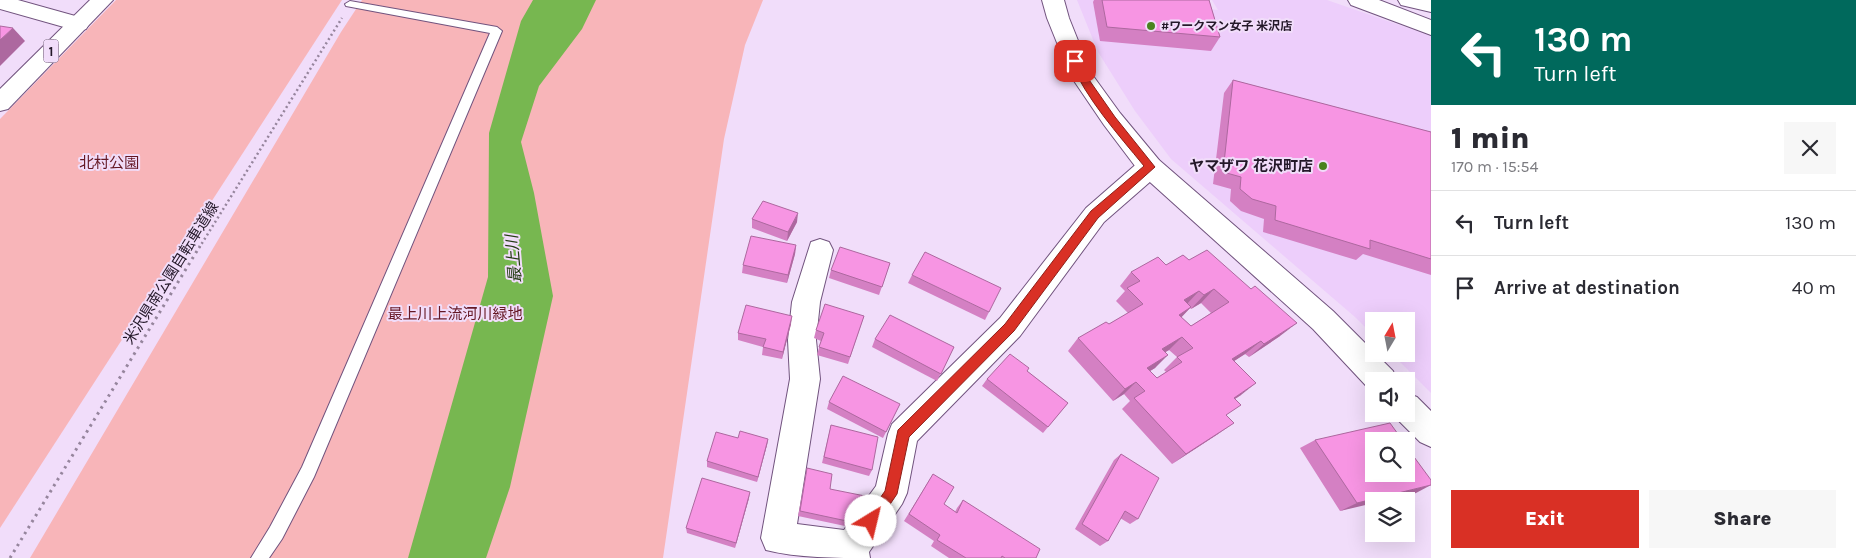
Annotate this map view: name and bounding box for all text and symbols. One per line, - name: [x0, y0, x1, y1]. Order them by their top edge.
- place label: #ワークマン女子 米沢店: [1161, 19, 1292, 33]
- text: 130 m: [1534, 19, 1632, 60]
- marker: #ワークマン女子 米沢店: [1145, 20, 1157, 32]
- icon: left: [1451, 20, 1516, 85]
- road number: 1: [44, 40, 58, 62]
- pin: [1054, 40, 1096, 82]
- icon: arrive: [1061, 47, 1089, 75]
- text: Turn left: [1534, 61, 1617, 87]
- text: 1 min: [1451, 120, 1530, 156]
- button: close: [1784, 122, 1836, 174]
- park label: 北村公園: [79, 154, 139, 172]
- place label: ヤマザワ 花沢町店: [1189, 157, 1313, 175]
- text: 170 m · 15:54: [1451, 157, 1539, 176]
- marker: ヤマザワ 花沢町店: [1317, 160, 1329, 172]
- street label: 米沢県南公園自転車道線: [120, 198, 222, 348]
- icon: left: [1451, 209, 1479, 237]
- text: Turn left: [1494, 212, 1569, 234]
- text: 130 m: [1785, 212, 1836, 234]
- water label: 最上川: [502, 232, 525, 284]
- icon: arrive: [1451, 274, 1479, 302]
- text: Arrive at destination: [1494, 277, 1680, 299]
- text: 40 m: [1792, 277, 1836, 299]
- park label: 最上川上流河川緑地: [387, 305, 523, 323]
- north arrow: [1365, 312, 1415, 362]
- map controls: [1365, 312, 1415, 542]
- button: sound: [1365, 372, 1415, 422]
- button: search: [1365, 432, 1415, 482]
- button: Exit: [1451, 490, 1639, 548]
- button: Share: [1649, 490, 1836, 548]
- button: layers: [1365, 492, 1415, 542]
- position arrow: [844, 494, 896, 546]

